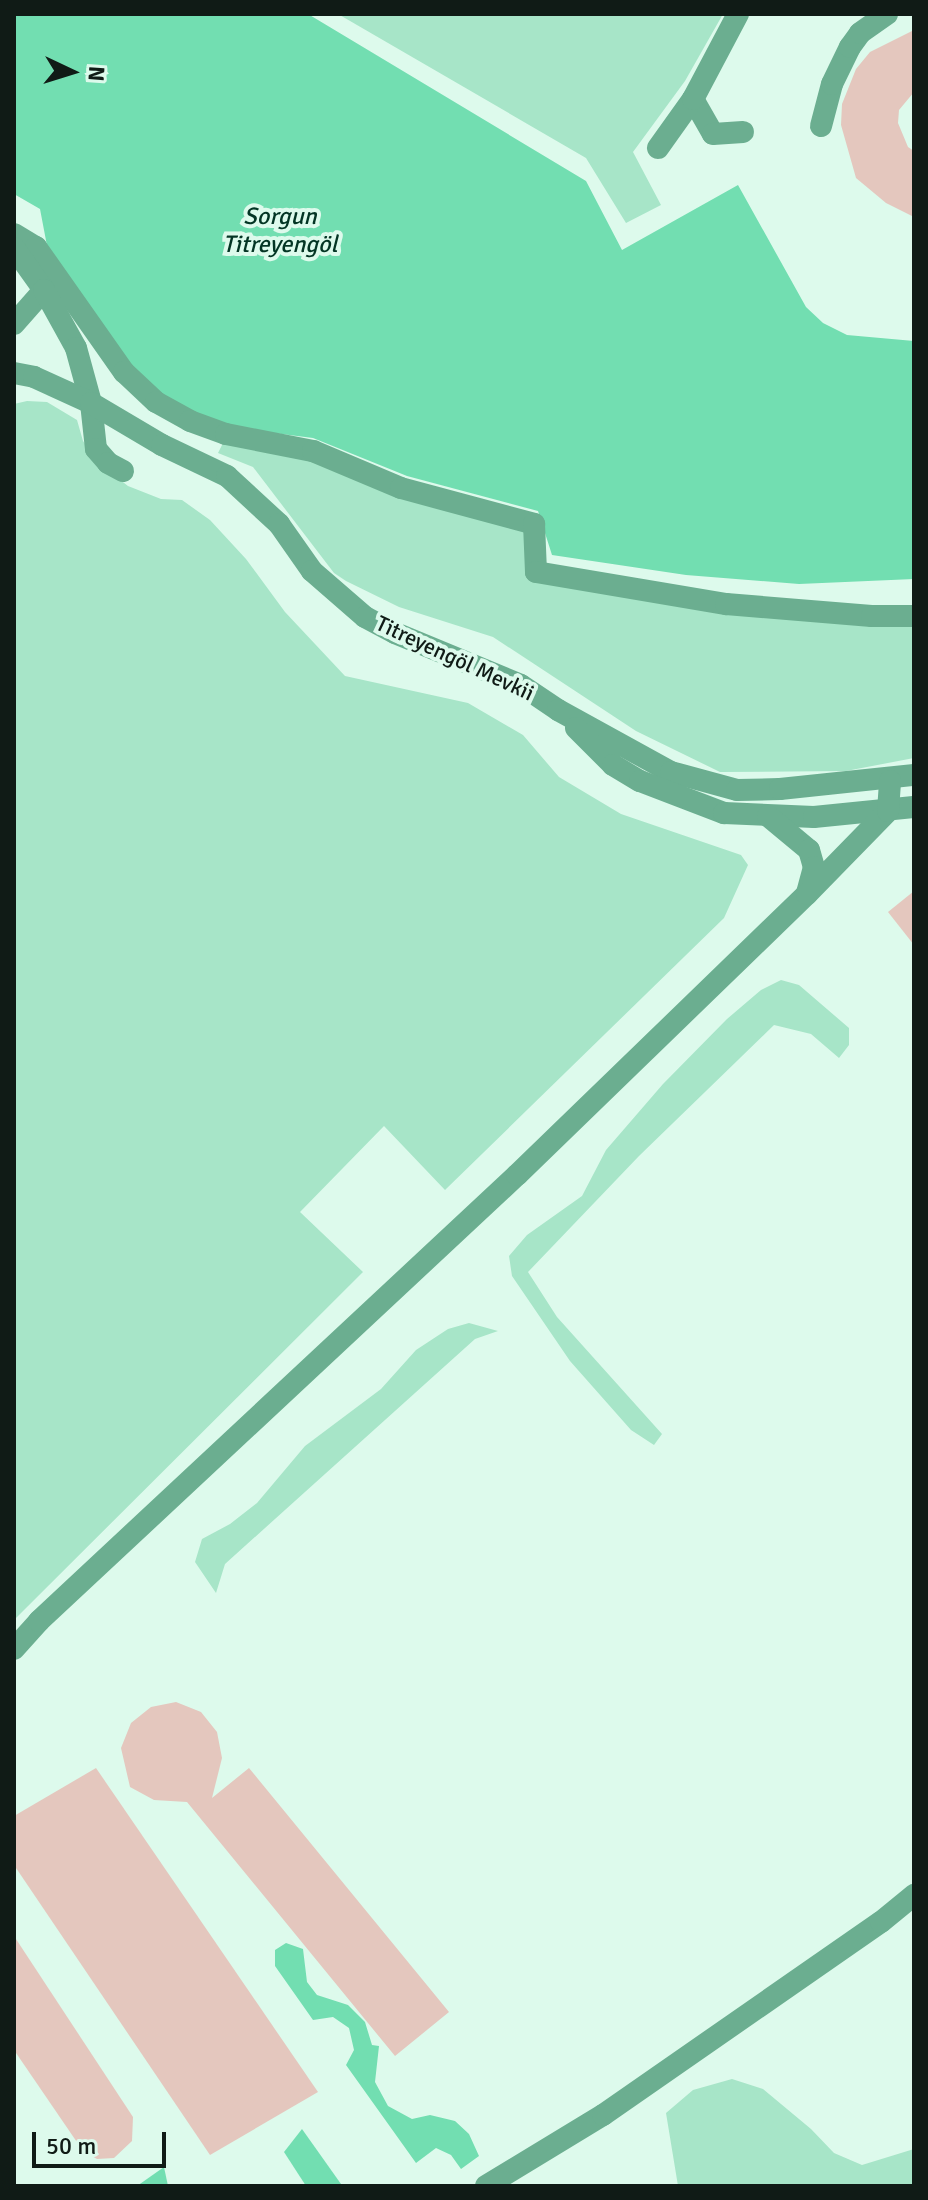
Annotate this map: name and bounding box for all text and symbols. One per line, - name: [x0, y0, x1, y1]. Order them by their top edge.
- north arrow: [32, 32, 112, 112]
- text: N: [82, 65, 110, 82]
- water label: Sorgun Titreyengöl: [223, 203, 337, 259]
- street label: Titreyengöl Mevkii: [372, 610, 538, 706]
- scale bar: [36, 2116, 170, 2166]
- text: 50 m: [46, 2131, 96, 2161]

